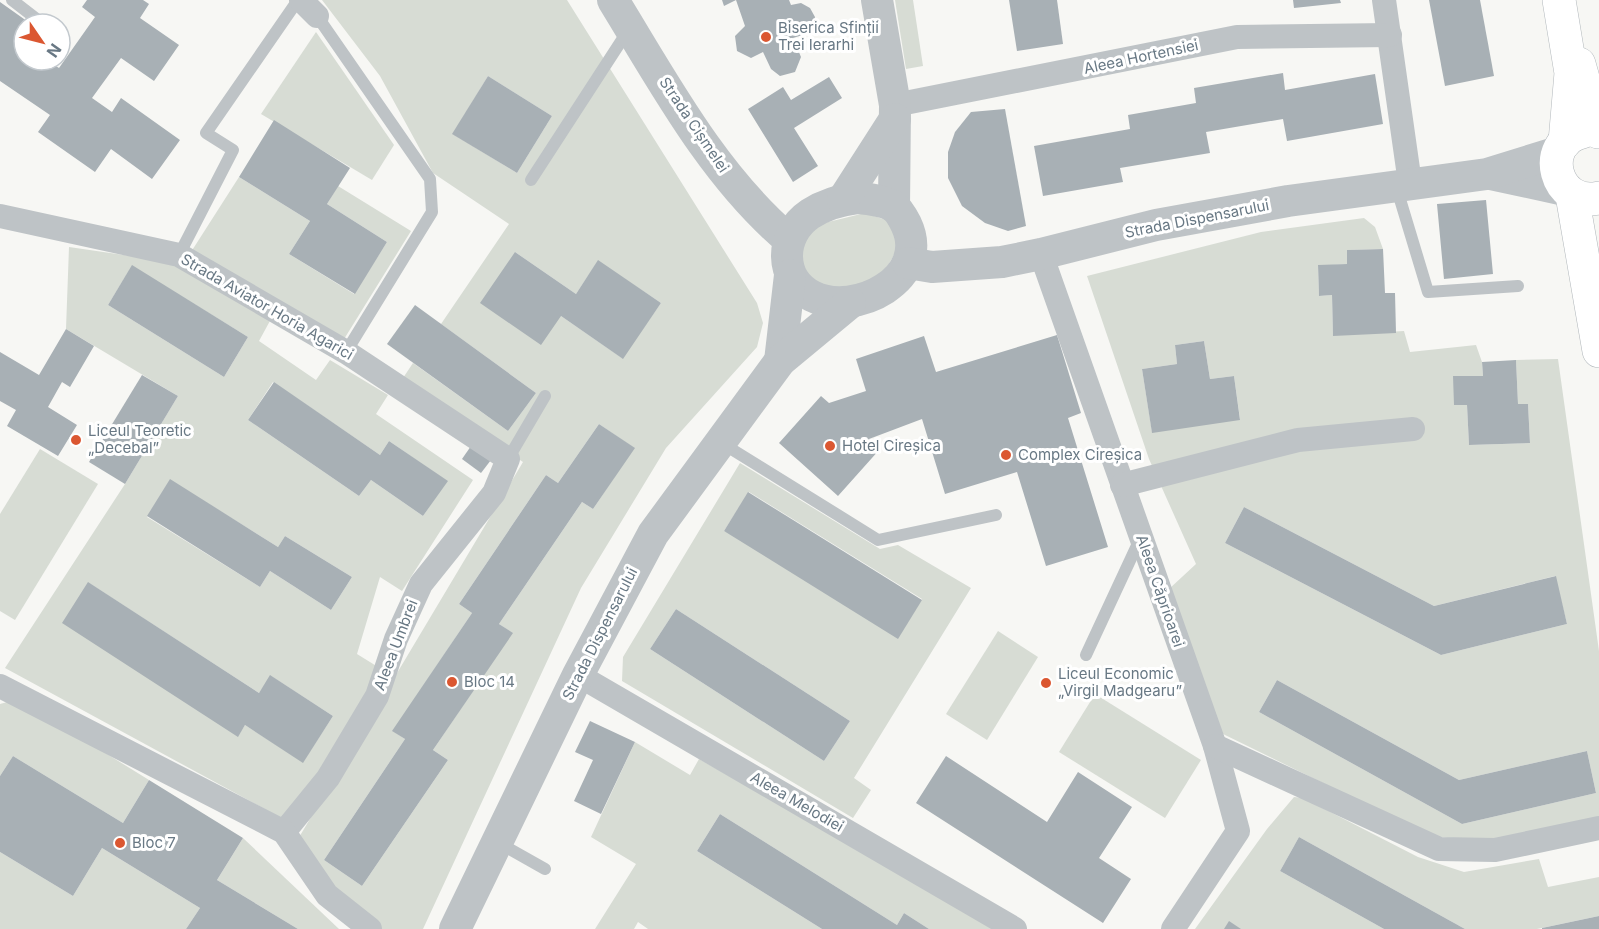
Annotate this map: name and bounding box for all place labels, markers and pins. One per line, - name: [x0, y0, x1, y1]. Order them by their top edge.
- place label: Biserica Sfinții Trei Ierarhi: [778, 18, 879, 54]
- marker: Biserica Sfinții Trei Ierarhi: [759, 30, 773, 44]
- place label: Liceul Teoretic „Decebal”: [88, 421, 192, 457]
- marker: Liceul Teoretic „Decebal”: [69, 433, 83, 447]
- place label: Hotel Cireșica: [842, 436, 941, 455]
- marker: Hotel Cireșica: [823, 439, 837, 453]
- place label: Complex Cireșica: [1018, 445, 1142, 464]
- marker: Complex Cireșica: [999, 448, 1013, 462]
- place label: Liceul Economic „Virgil Madgearu”: [1058, 664, 1182, 700]
- place label: Bloc 14: [464, 672, 515, 691]
- marker: Bloc 14: [445, 675, 459, 689]
- marker: Liceul Economic „Virgil Madgearu”: [1039, 676, 1053, 690]
- place label: Bloc 7: [132, 833, 176, 852]
- marker: Bloc 7: [113, 836, 127, 850]

